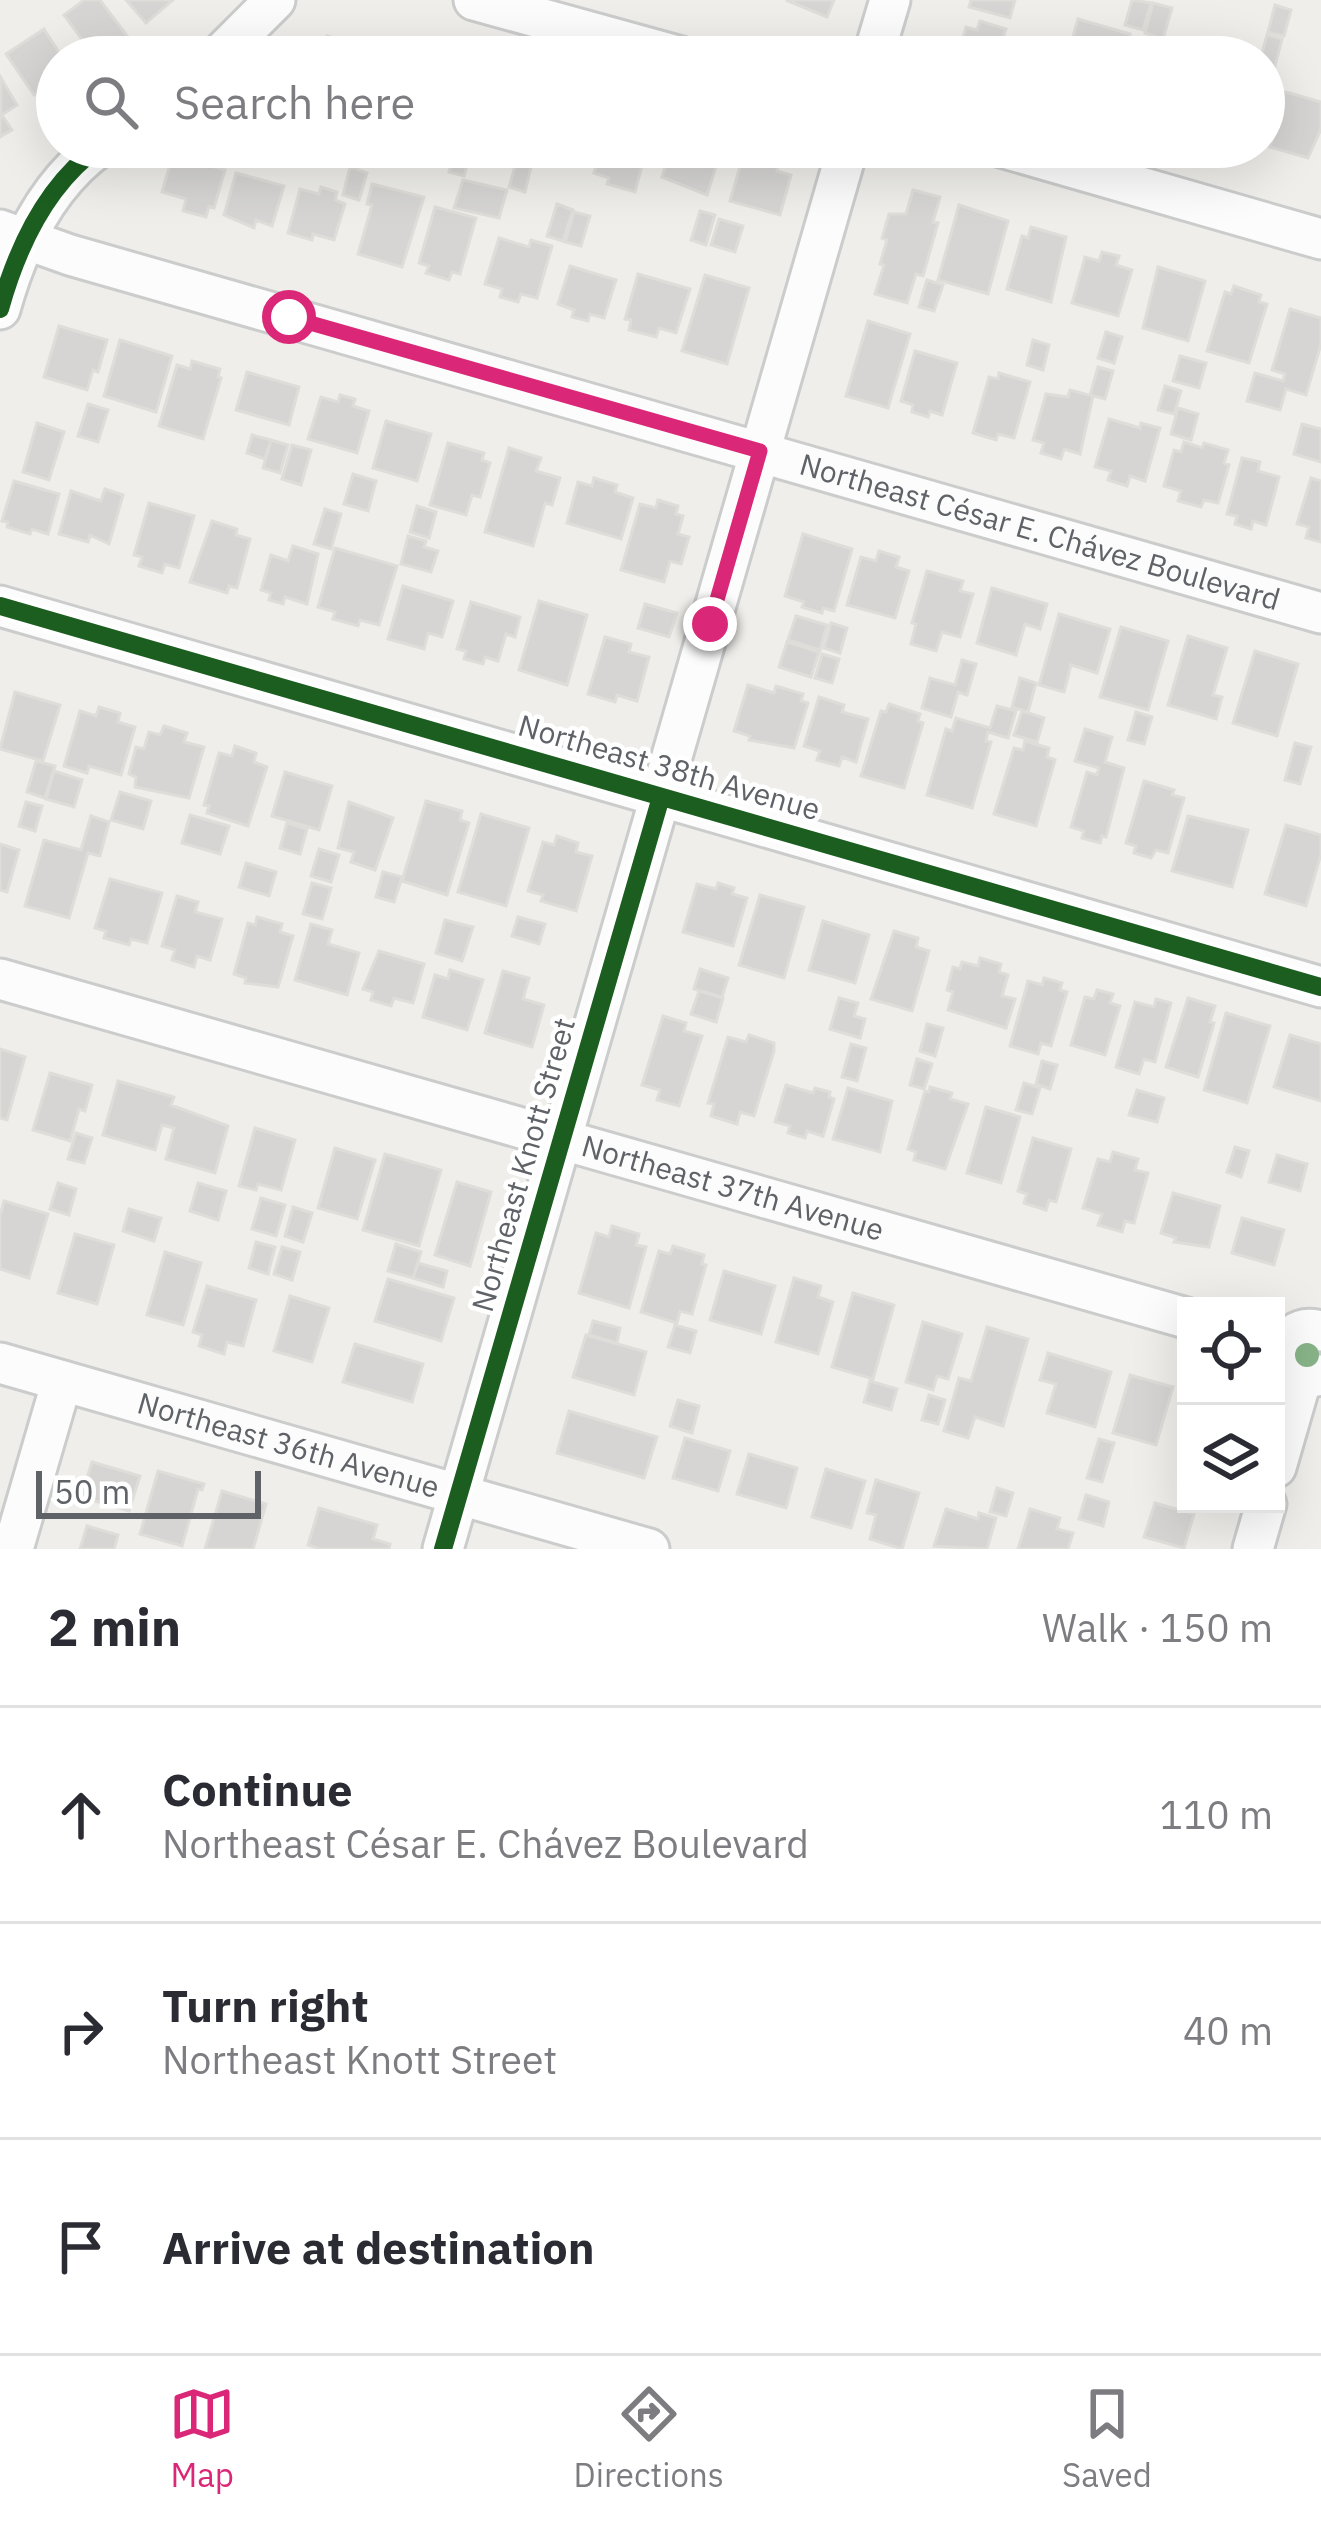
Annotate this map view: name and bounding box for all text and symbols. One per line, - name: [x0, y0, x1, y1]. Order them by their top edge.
- search box: [36, 36, 1285, 168]
- icon: search: [78, 69, 144, 135]
- text: Search here: [174, 73, 415, 131]
- route start: [262, 290, 316, 344]
- street label: Northeast César E. Chávez Boulevard: [795, 444, 1285, 618]
- route end: [683, 597, 737, 651]
- street label: Northeast 38th Avenue: [514, 705, 825, 828]
- street label: Northeast Knott Street: [462, 1013, 583, 1316]
- street label: Northeast 37th Avenue: [578, 1125, 889, 1249]
- map controls: [1177, 1297, 1285, 1513]
- button: locate: [1177, 1297, 1285, 1405]
- street label: Northeast 36th Avenue: [133, 1382, 444, 1506]
- button: layers: [1177, 1405, 1285, 1513]
- scale bar: [36, 1465, 261, 1518]
- text: 50 m: [54, 1470, 130, 1513]
- text: 2 min: [48, 1594, 181, 1660]
- text: Walk · 150 m: [1042, 1602, 1273, 1653]
- text: Continue: [162, 1760, 353, 1818]
- icon: ahead: [48, 1782, 114, 1848]
- text: 110 m: [1160, 1789, 1273, 1840]
- text: Northeast César E. Chávez Boulevard: [162, 1818, 809, 1869]
- text: Turn right: [162, 1976, 369, 2034]
- icon: right: [48, 1998, 114, 2064]
- text: 40 m: [1183, 2005, 1273, 2056]
- text: Northeast Knott Street: [162, 2034, 557, 2085]
- icon: arrive: [48, 2214, 114, 2280]
- text: Arrive at destination: [162, 2218, 595, 2276]
- tab: Map: [169, 2381, 235, 2496]
- tab: Directions: [574, 2381, 724, 2496]
- tab: Saved: [1062, 2381, 1152, 2496]

